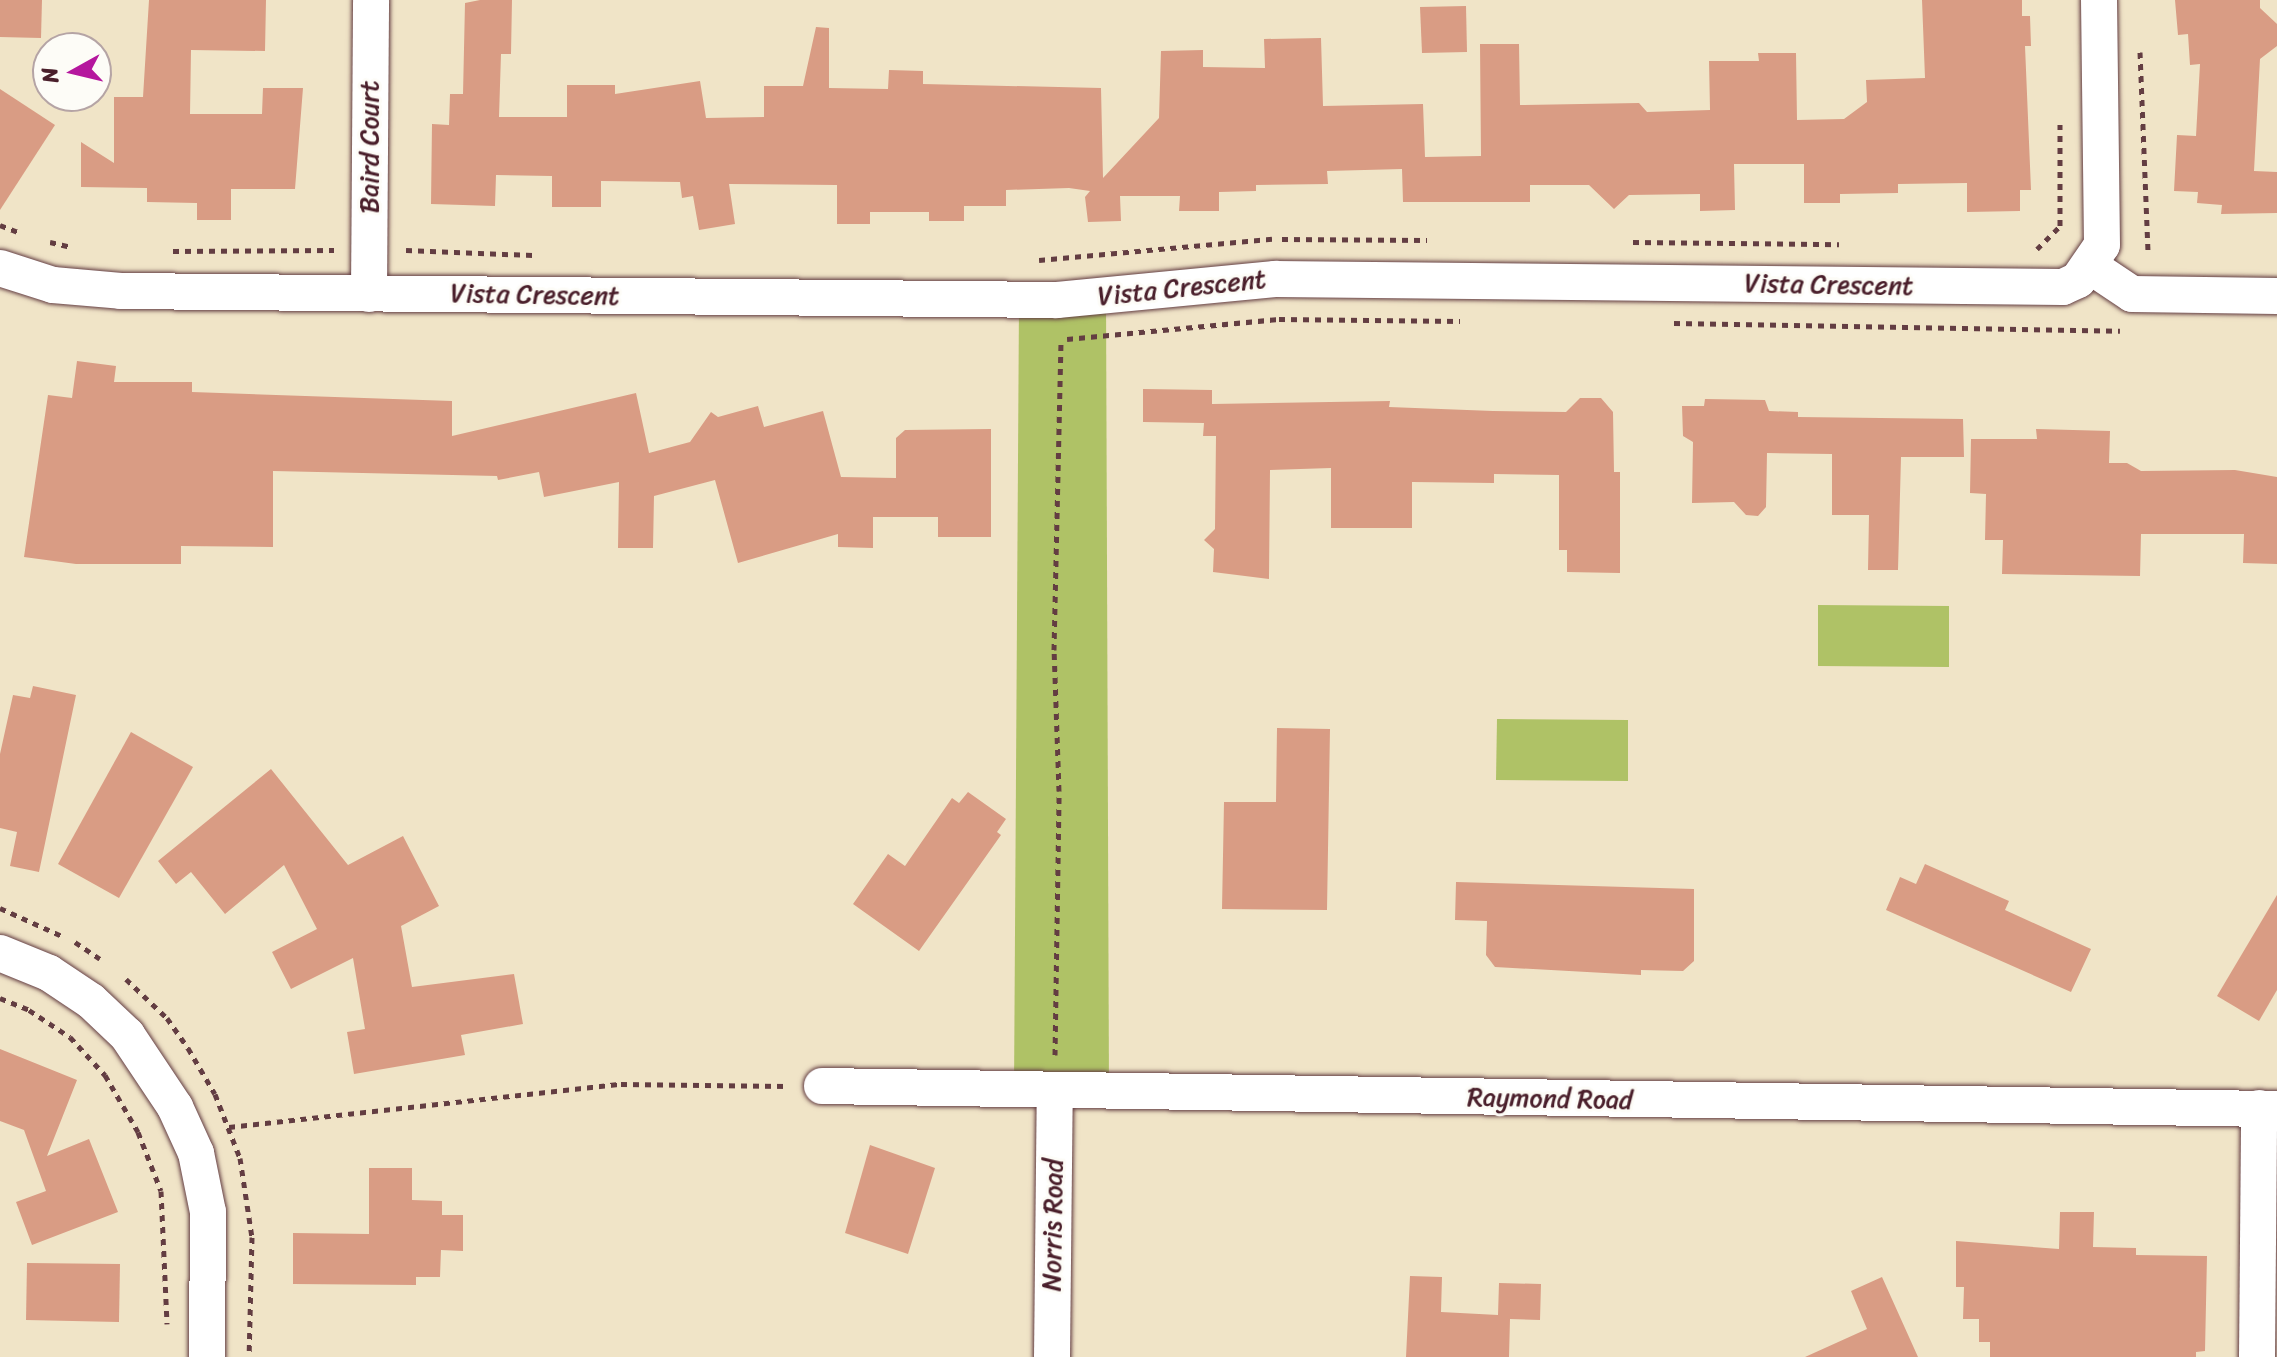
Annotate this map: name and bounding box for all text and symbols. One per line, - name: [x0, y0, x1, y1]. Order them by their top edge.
- north arrow: [32, 32, 112, 112]
- text: N: [29, 65, 70, 85]
- street label: Baird Court: [354, 80, 386, 214]
- street label: Vista Crescent: [1096, 264, 1268, 312]
- street label: Vista Crescent: [1744, 268, 1914, 302]
- street label: Vista Crescent: [450, 278, 620, 312]
- street label: Raymond Road: [1467, 1082, 1633, 1116]
- street label: Norris Road: [1036, 1158, 1070, 1292]

